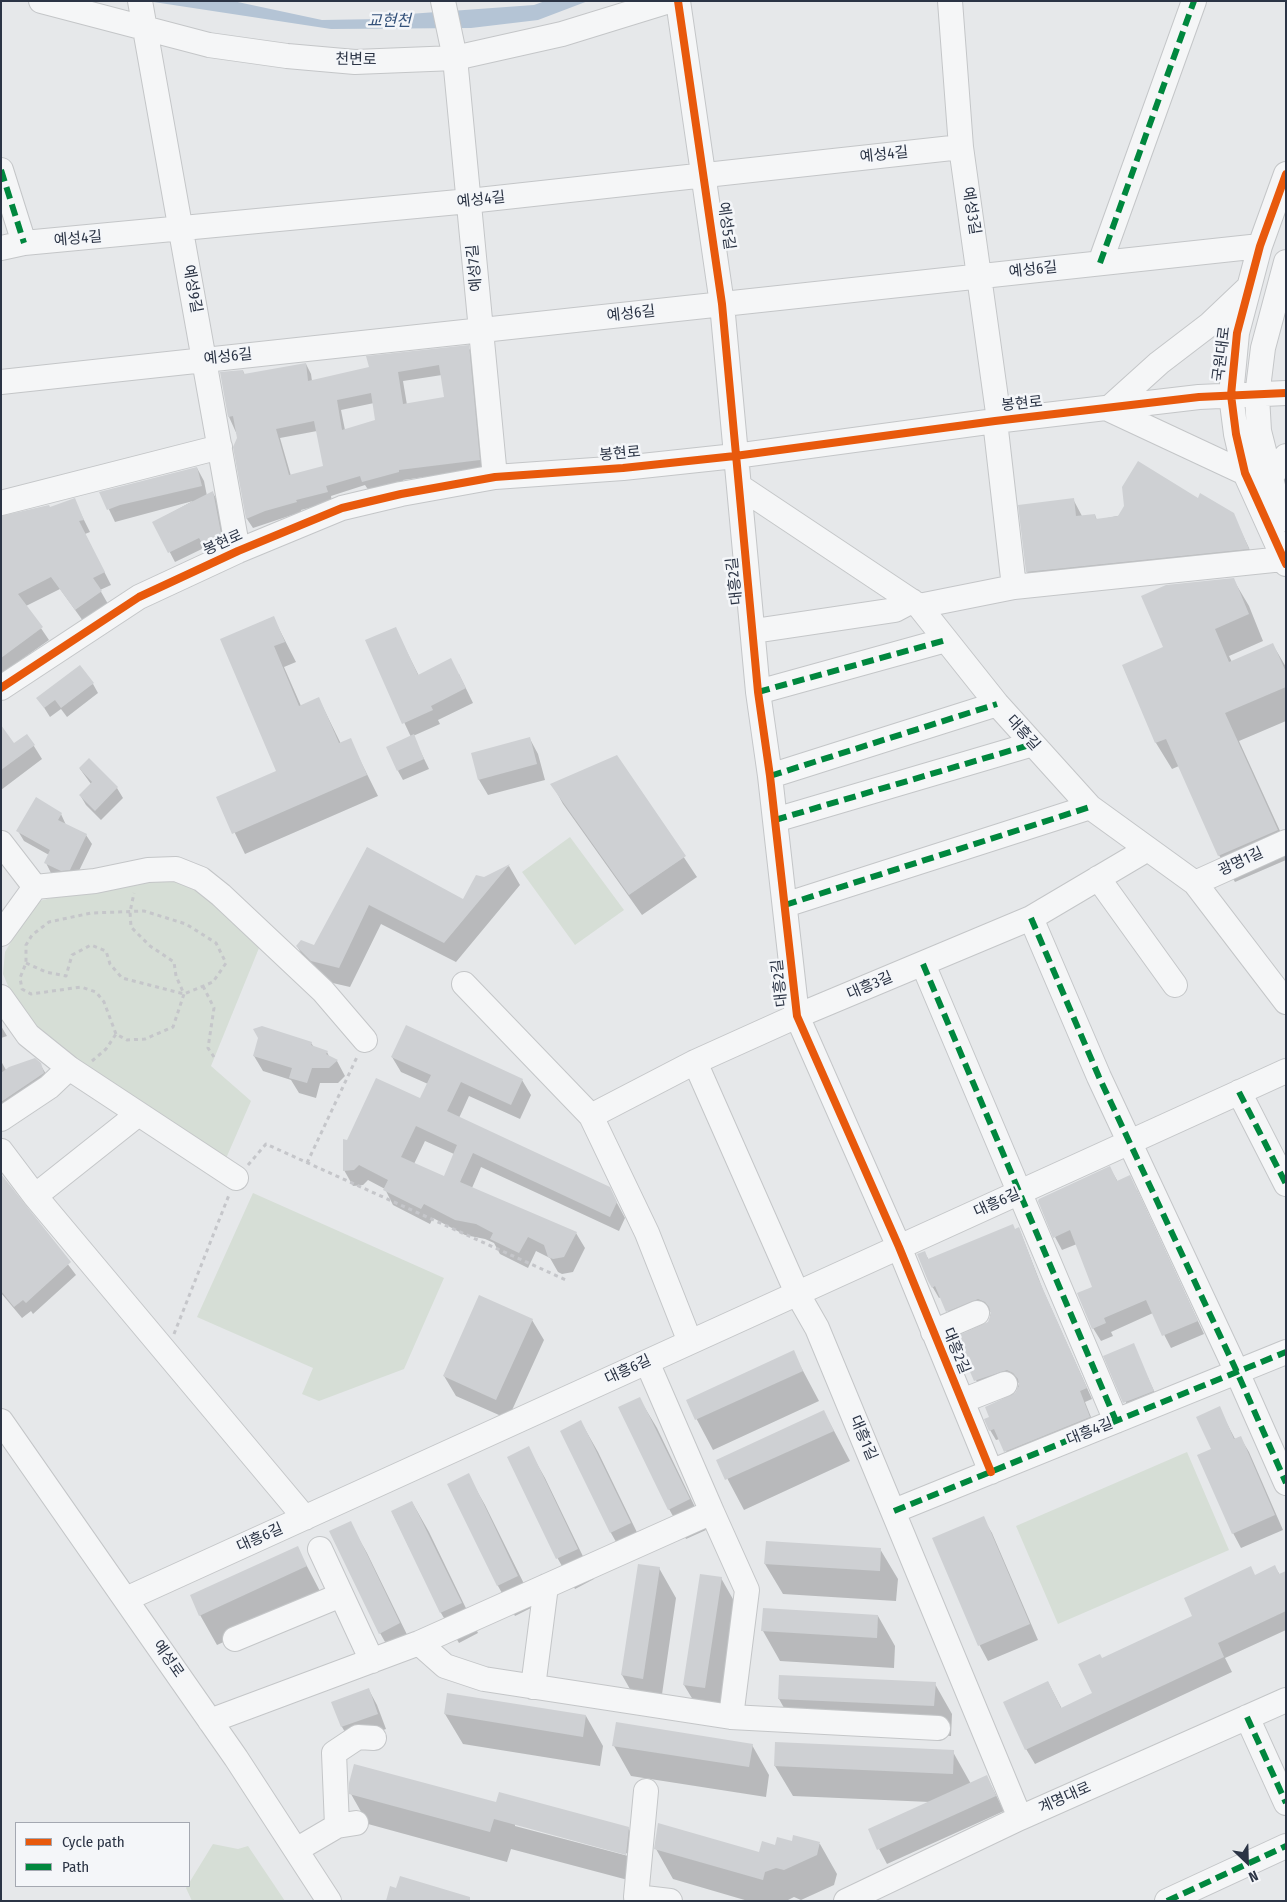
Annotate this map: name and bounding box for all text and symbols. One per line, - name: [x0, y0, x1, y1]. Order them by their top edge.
- water label: 교현천: [367, 12, 411, 32]
- street label: 천변로: [335, 51, 377, 69]
- street label: 예성4길: [859, 144, 909, 166]
- street label: 예성3길: [958, 186, 984, 236]
- street label: 예성4길: [456, 189, 506, 211]
- street label: 예성5길: [714, 201, 738, 251]
- street label: 예성4길: [53, 228, 103, 250]
- street label: 예성7길: [464, 244, 486, 292]
- street label: 예성6길: [1008, 258, 1058, 282]
- street label: 예성9길: [179, 263, 205, 315]
- street label: 예성6길: [606, 302, 656, 326]
- street label: 국원대로: [1210, 326, 1234, 382]
- street label: 예성6길: [203, 345, 253, 369]
- street label: 봉현로: [1000, 393, 1044, 415]
- street label: 봉현로: [599, 443, 641, 465]
- street label: 봉현로: [200, 526, 246, 560]
- street label: 대흥2길: [724, 556, 746, 606]
- street label: 대흥길: [1002, 712, 1044, 754]
- street label: 광명1길: [1216, 844, 1266, 880]
- street label: 대흥2길: [769, 958, 791, 1008]
- street label: 대흥3길: [844, 968, 896, 1004]
- street label: 대흥6길: [971, 1185, 1023, 1221]
- street label: 대흥2길: [939, 1325, 973, 1377]
- street label: 대흥6길: [602, 1352, 654, 1388]
- street label: 대흥1길: [845, 1413, 881, 1463]
- street label: 대흥4길: [1064, 1415, 1116, 1449]
- street label: 대흥6길: [234, 1520, 286, 1556]
- street label: 예성로: [149, 1637, 187, 1681]
- street label: 계명대로: [1036, 1779, 1094, 1817]
- legend: [15, 1822, 190, 1887]
- text: Cycle path: [62, 1833, 125, 1851]
- north arrow: [1222, 1837, 1272, 1887]
- text: Path: [62, 1858, 89, 1876]
- text: N: [1246, 1867, 1261, 1886]

